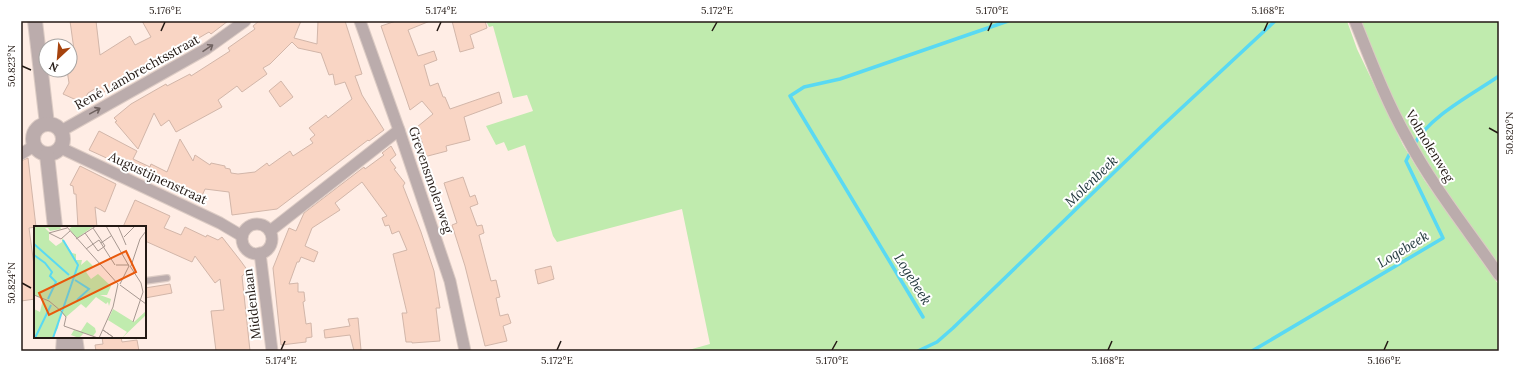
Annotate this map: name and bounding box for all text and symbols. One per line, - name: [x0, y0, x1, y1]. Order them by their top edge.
- text: 5.176°E: [149, 4, 181, 17]
- text: 5.174°E: [425, 4, 457, 17]
- text: 5.172°E: [701, 4, 733, 17]
- text: 5.170°E: [976, 4, 1008, 17]
- text: 5.168°E: [1251, 4, 1285, 17]
- street label: René Lambrechtsstraat: [72, 31, 202, 113]
- north arrow: [38, 38, 78, 78]
- one-way arrow: [202, 43, 214, 51]
- text: 50.823°N: [5, 45, 18, 87]
- text: N: [46, 59, 61, 75]
- street label: Volmolenweg: [1401, 106, 1459, 186]
- one-way arrow: [88, 107, 100, 115]
- text: 50.820°N: [1503, 111, 1516, 154]
- street label: Grevensmolenweg: [405, 124, 458, 236]
- street label: Augustijnenstraat: [105, 147, 210, 208]
- water label: Molenbeek: [1061, 151, 1121, 211]
- inset map: [34, 226, 146, 338]
- water label: Logebeek: [1374, 227, 1432, 271]
- water label: Logebeek: [890, 250, 936, 308]
- text: 50.824°N: [5, 262, 18, 304]
- street label: Middenlaan: [239, 268, 265, 340]
- text: 5.174°E: [265, 354, 297, 367]
- text: 5.172°E: [541, 354, 573, 367]
- text: 5.170°E: [816, 354, 848, 367]
- text: 5.168°E: [1091, 354, 1125, 367]
- text: 5.166°E: [1367, 354, 1401, 367]

